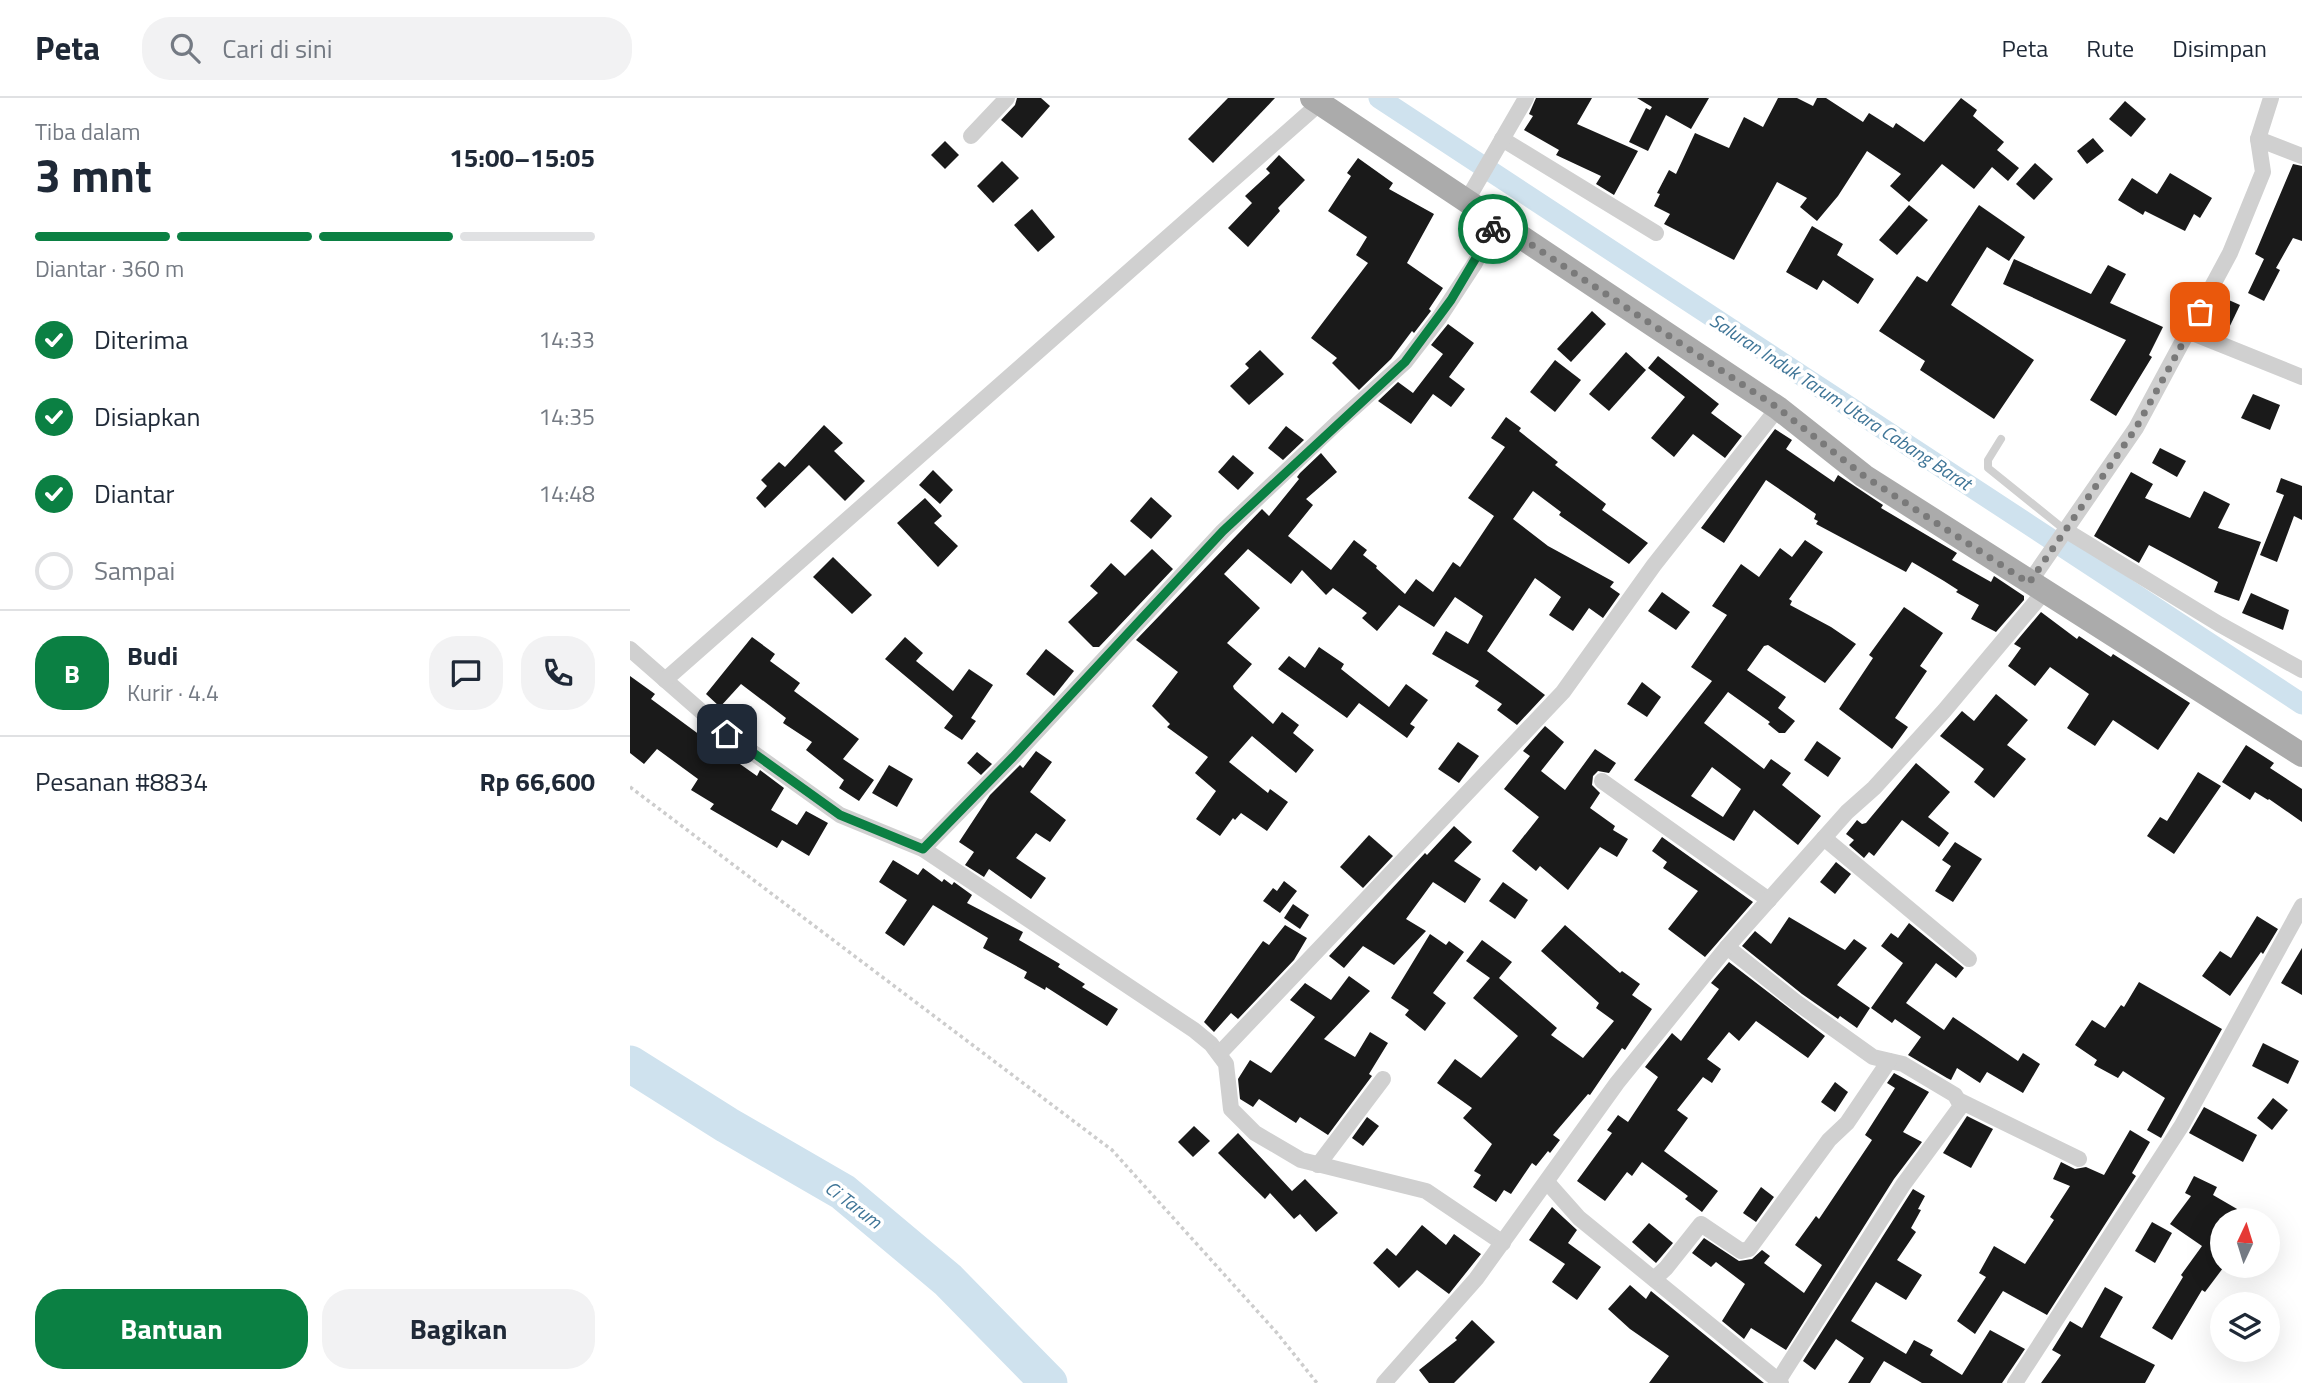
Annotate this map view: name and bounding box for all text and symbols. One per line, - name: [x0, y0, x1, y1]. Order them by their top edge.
- search box: [142, 17, 632, 80]
- text: Peta: [35, 23, 100, 73]
- icon: search: [166, 29, 204, 67]
- text: Cari di sini: [222, 29, 332, 68]
- text: Peta: [2002, 30, 2048, 66]
- text: Rute: [2086, 30, 2134, 66]
- text: Disimpan: [2172, 30, 2267, 66]
- text: Tiba dalam: [35, 114, 141, 149]
- text: 15:00–15:05: [449, 138, 595, 177]
- text: 3 mnt: [35, 140, 152, 210]
- courier: [1458, 194, 1528, 264]
- icon: bike: [1474, 210, 1512, 248]
- text: Diantar · 360 m: [35, 251, 184, 286]
- pin: [2170, 282, 2230, 342]
- icon: bag: [2181, 293, 2219, 331]
- water label: Saluran Induk Tarum Utara Cabang Barat: [1705, 305, 1979, 498]
- text: Diterima: [94, 320, 188, 359]
- icon: check: [35, 321, 73, 359]
- text: 14:33: [538, 322, 595, 357]
- text: Disiapkan: [94, 397, 200, 436]
- icon: check: [35, 398, 73, 436]
- text: 14:35: [538, 399, 595, 434]
- text: Diantar: [94, 474, 175, 513]
- icon: check: [35, 475, 73, 513]
- text: 14:48: [538, 476, 595, 511]
- text: Sampai: [94, 551, 175, 590]
- text: Budi: [127, 636, 178, 675]
- button: chat: [429, 636, 503, 710]
- button: phone: [521, 636, 595, 710]
- text: B: [64, 654, 80, 693]
- text: Kurir · 4.4: [127, 675, 219, 710]
- pin: [697, 704, 757, 764]
- icon: home: [708, 715, 746, 753]
- text: Pesanan #8834: [35, 762, 208, 801]
- text: Rp 66,600: [479, 762, 595, 801]
- water label: Ci Tarum: [819, 1173, 890, 1236]
- north arrow: [2210, 1208, 2280, 1278]
- map controls: [2210, 1208, 2280, 1362]
- button: Bantuan: [35, 1289, 308, 1369]
- button: Bagikan: [322, 1289, 595, 1369]
- button: layers: [2210, 1292, 2280, 1362]

